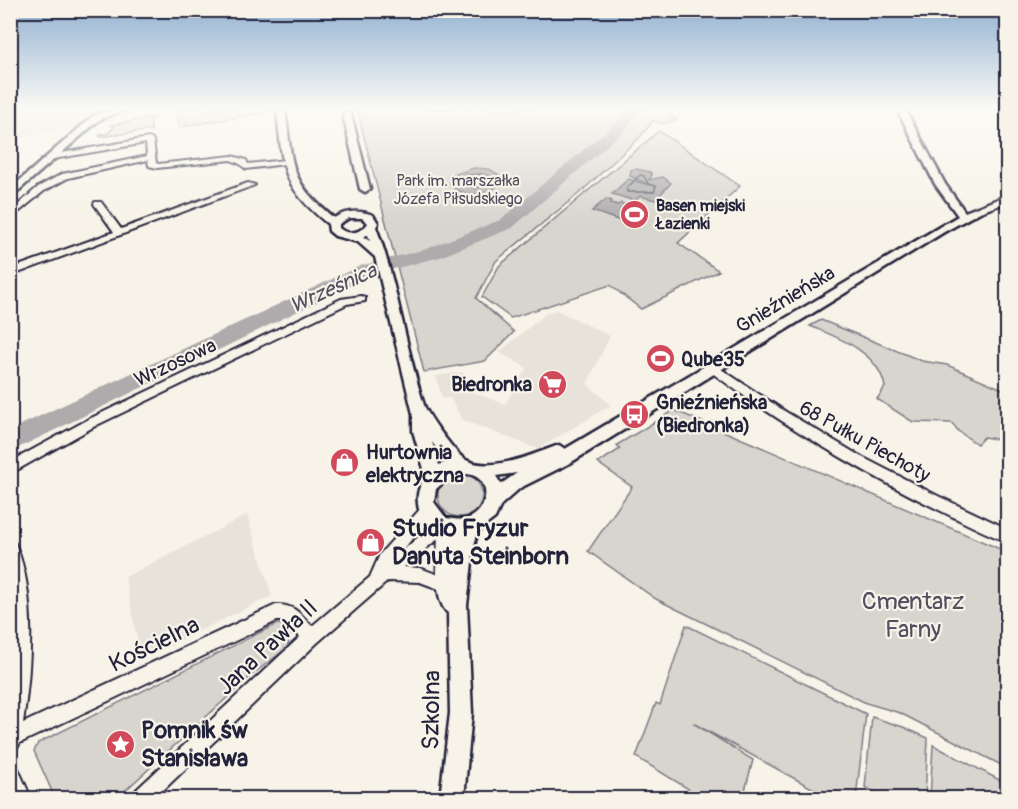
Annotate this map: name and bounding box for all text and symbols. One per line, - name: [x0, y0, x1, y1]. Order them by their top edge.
- park label: Park im. marszałka Józefa Piłsudskiego: [394, 171, 523, 209]
- place label: Basen miejski Łazienki: [654, 196, 745, 234]
- sports icon: Basen miejski Łazienki: [619, 198, 651, 230]
- water label: Wrześnica: [286, 257, 382, 320]
- street label: Gnieźnieńska: [731, 260, 839, 339]
- street label: Wrzosowa: [130, 333, 220, 392]
- sports icon: Qube35: [644, 343, 676, 375]
- place label: Qube35: [681, 347, 745, 372]
- supermarket icon: Biedronka: [537, 368, 569, 400]
- place label: Biedronka: [451, 372, 532, 397]
- place label: Gnieźnieńska (Biedronka): [656, 390, 767, 438]
- street label: 68 Pułku Piechoty: [795, 395, 935, 488]
- bus stop icon: Gnieźnieńska (Biedronka): [619, 398, 651, 430]
- place label: Hurtownia elektryczna: [365, 440, 464, 488]
- shop icon: Hurtownia elektryczna: [329, 447, 361, 479]
- place label: Studio Fryzur Danuta Steinborn: [392, 514, 569, 571]
- shop icon: Studio Fryzur Danuta Steinborn: [355, 526, 387, 558]
- park label: Cmentarz Farny: [862, 587, 964, 644]
- street label: Jana Pawła II: [211, 593, 324, 701]
- street label: Kościelna: [104, 610, 204, 679]
- street label: Szkolna: [416, 670, 447, 750]
- place label: Pomnik św Stanisława: [141, 716, 249, 773]
- place icon: Pomnik św Stanisława: [104, 728, 136, 760]

